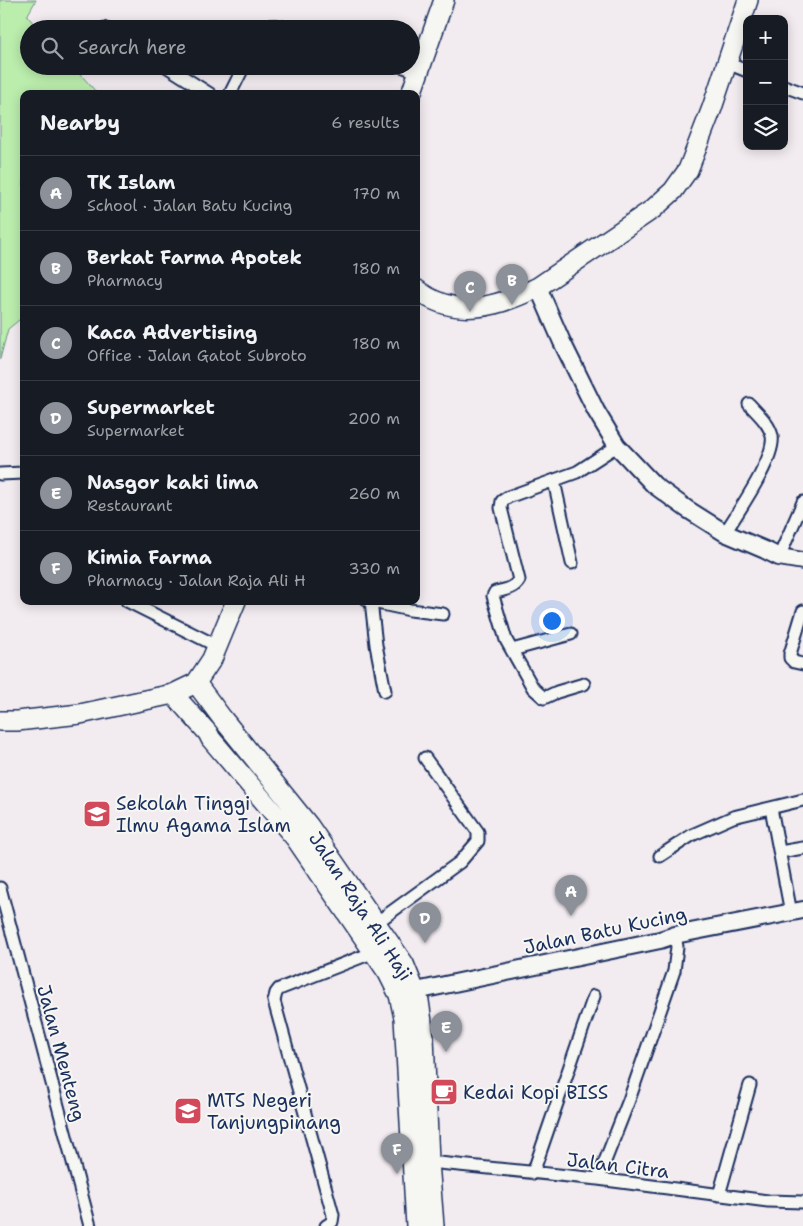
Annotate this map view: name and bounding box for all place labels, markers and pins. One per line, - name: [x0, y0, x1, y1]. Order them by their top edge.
- pin: B: [496, 264, 528, 305]
- pin: C: [454, 271, 486, 312]
- place label: Sekolah Tinggi Ilmu Agama Islam: [116, 791, 291, 838]
- school or university icon: Sekolah Tinggi Ilmu Agama Islam: [82, 799, 112, 829]
- pin: A: [555, 875, 587, 916]
- pin: D: [409, 902, 441, 943]
- pin: E: [430, 1011, 462, 1052]
- cafe icon: Kedai Kopi BISS: [429, 1077, 459, 1107]
- place label: Kedai Kopi BISS: [463, 1080, 608, 1105]
- place label: MTS Negeri Tanjungpinang: [207, 1088, 341, 1135]
- school or university icon: MTS Negeri Tanjungpinang: [173, 1096, 203, 1126]
- pin: F: [381, 1133, 413, 1174]

